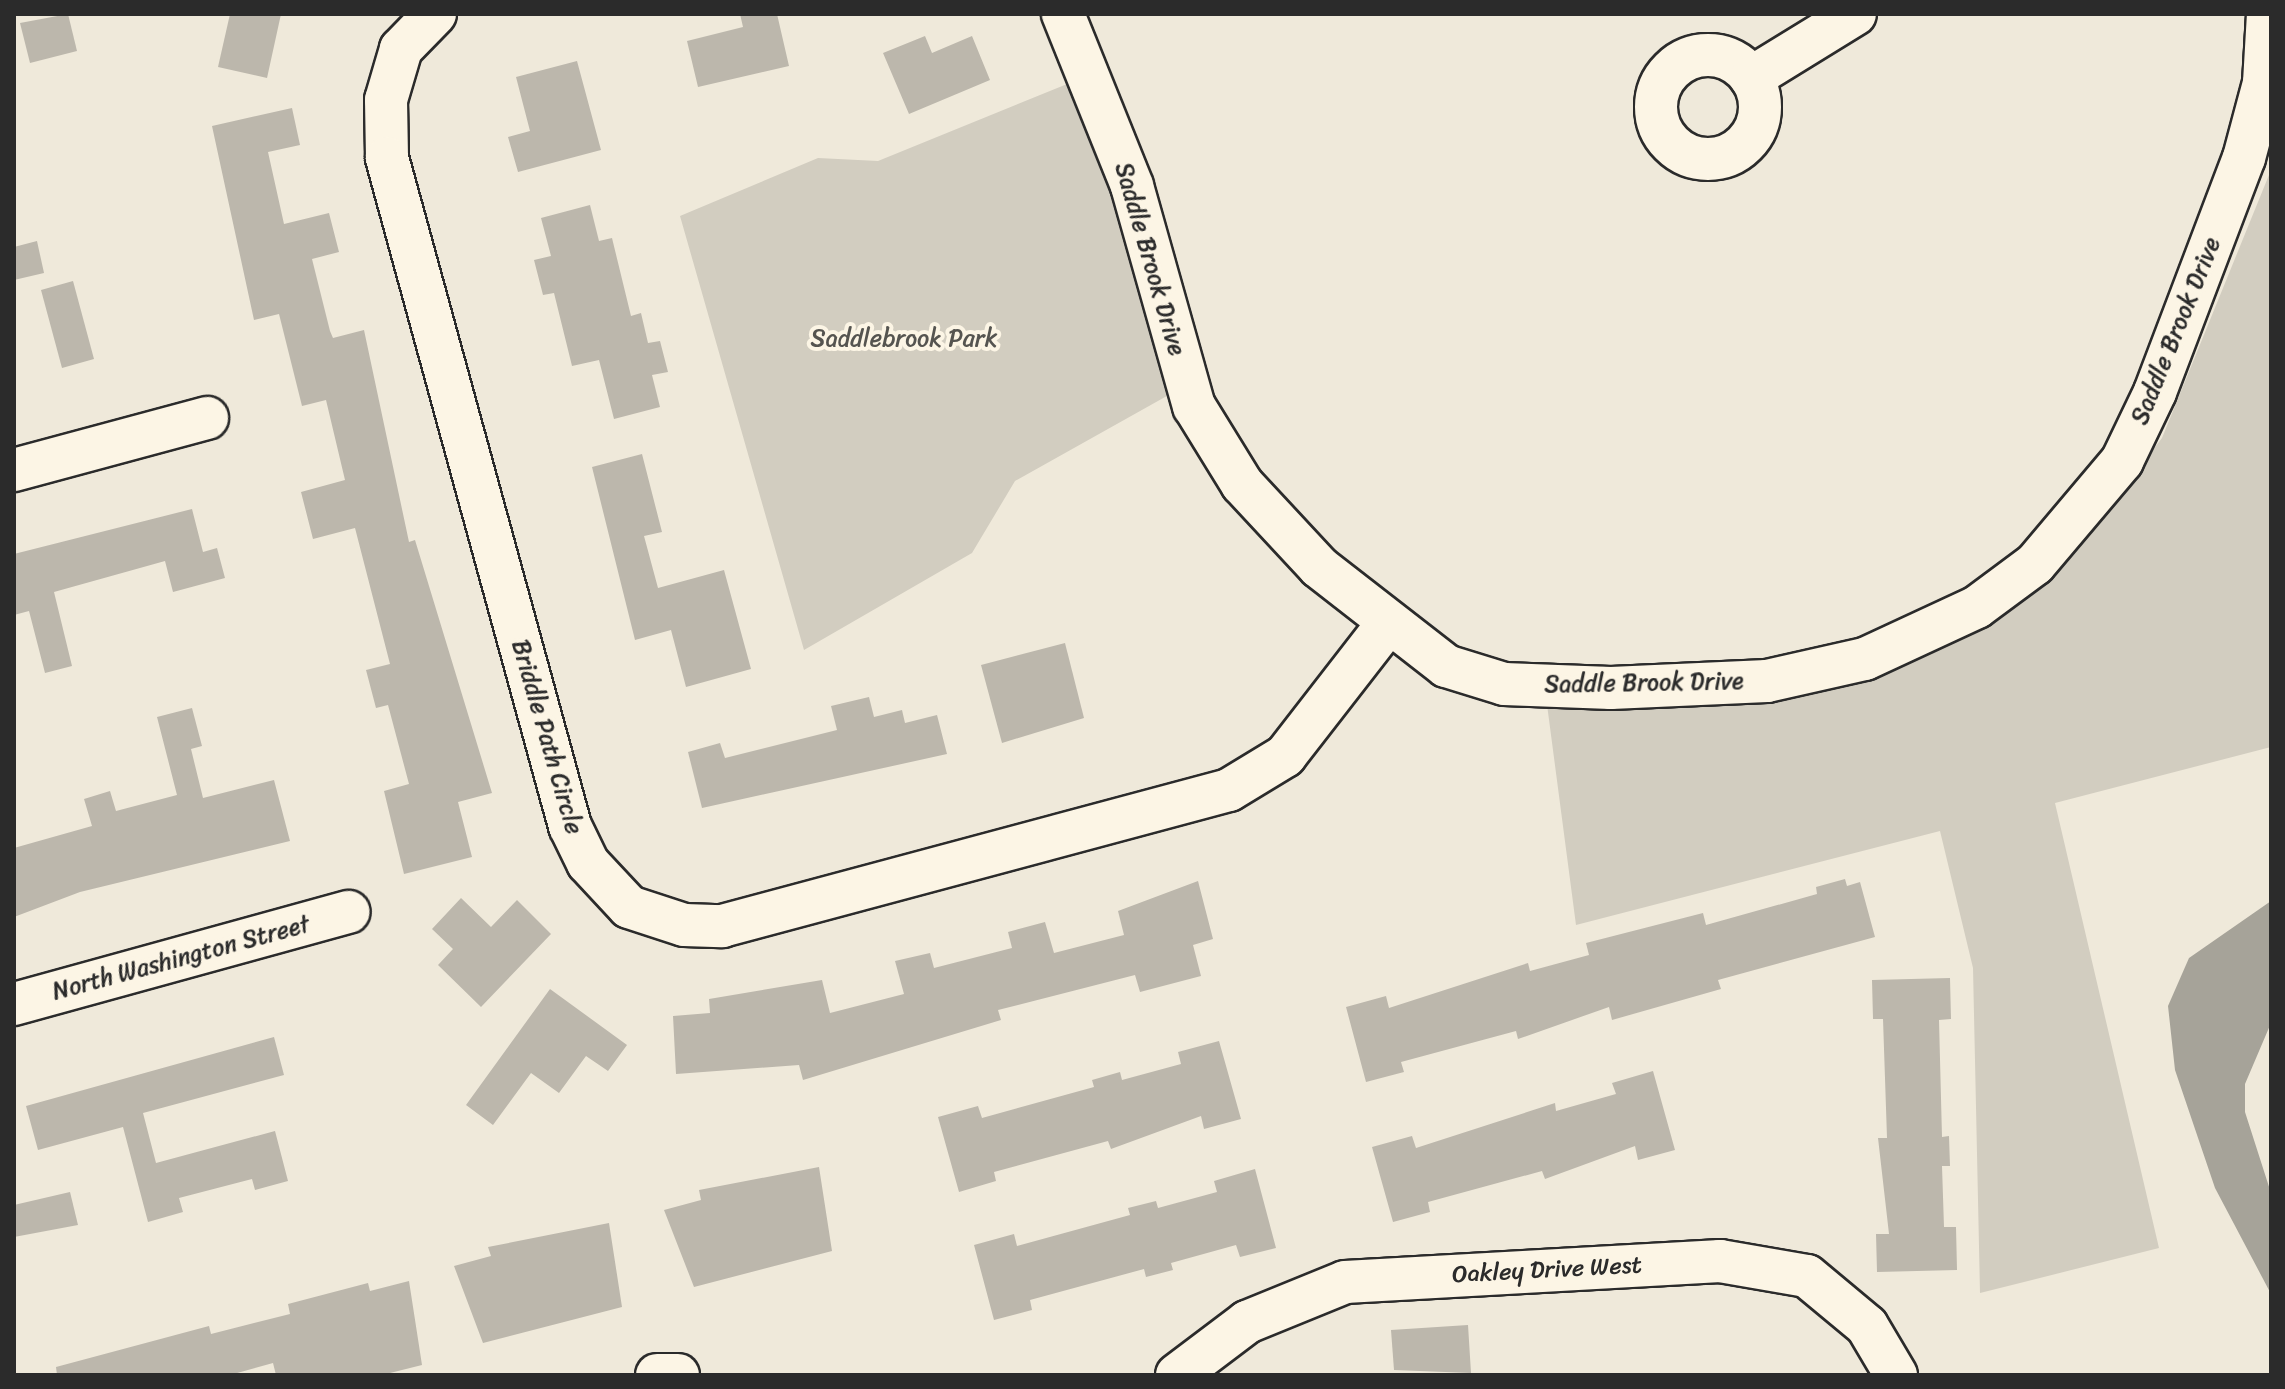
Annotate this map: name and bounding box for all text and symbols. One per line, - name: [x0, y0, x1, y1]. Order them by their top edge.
- street label: Saddle Brook Drive: [1109, 159, 1191, 359]
- street label: Saddle Brook Drive: [2125, 233, 2227, 429]
- park label: Saddlebrook Park: [811, 325, 997, 353]
- street label: Briddle Path Circle: [505, 637, 589, 837]
- street label: Saddle Brook Drive: [1544, 667, 1744, 699]
- street label: North Washington Street: [49, 910, 313, 1006]
- street label: Oakley Drive West: [1451, 1251, 1643, 1289]

